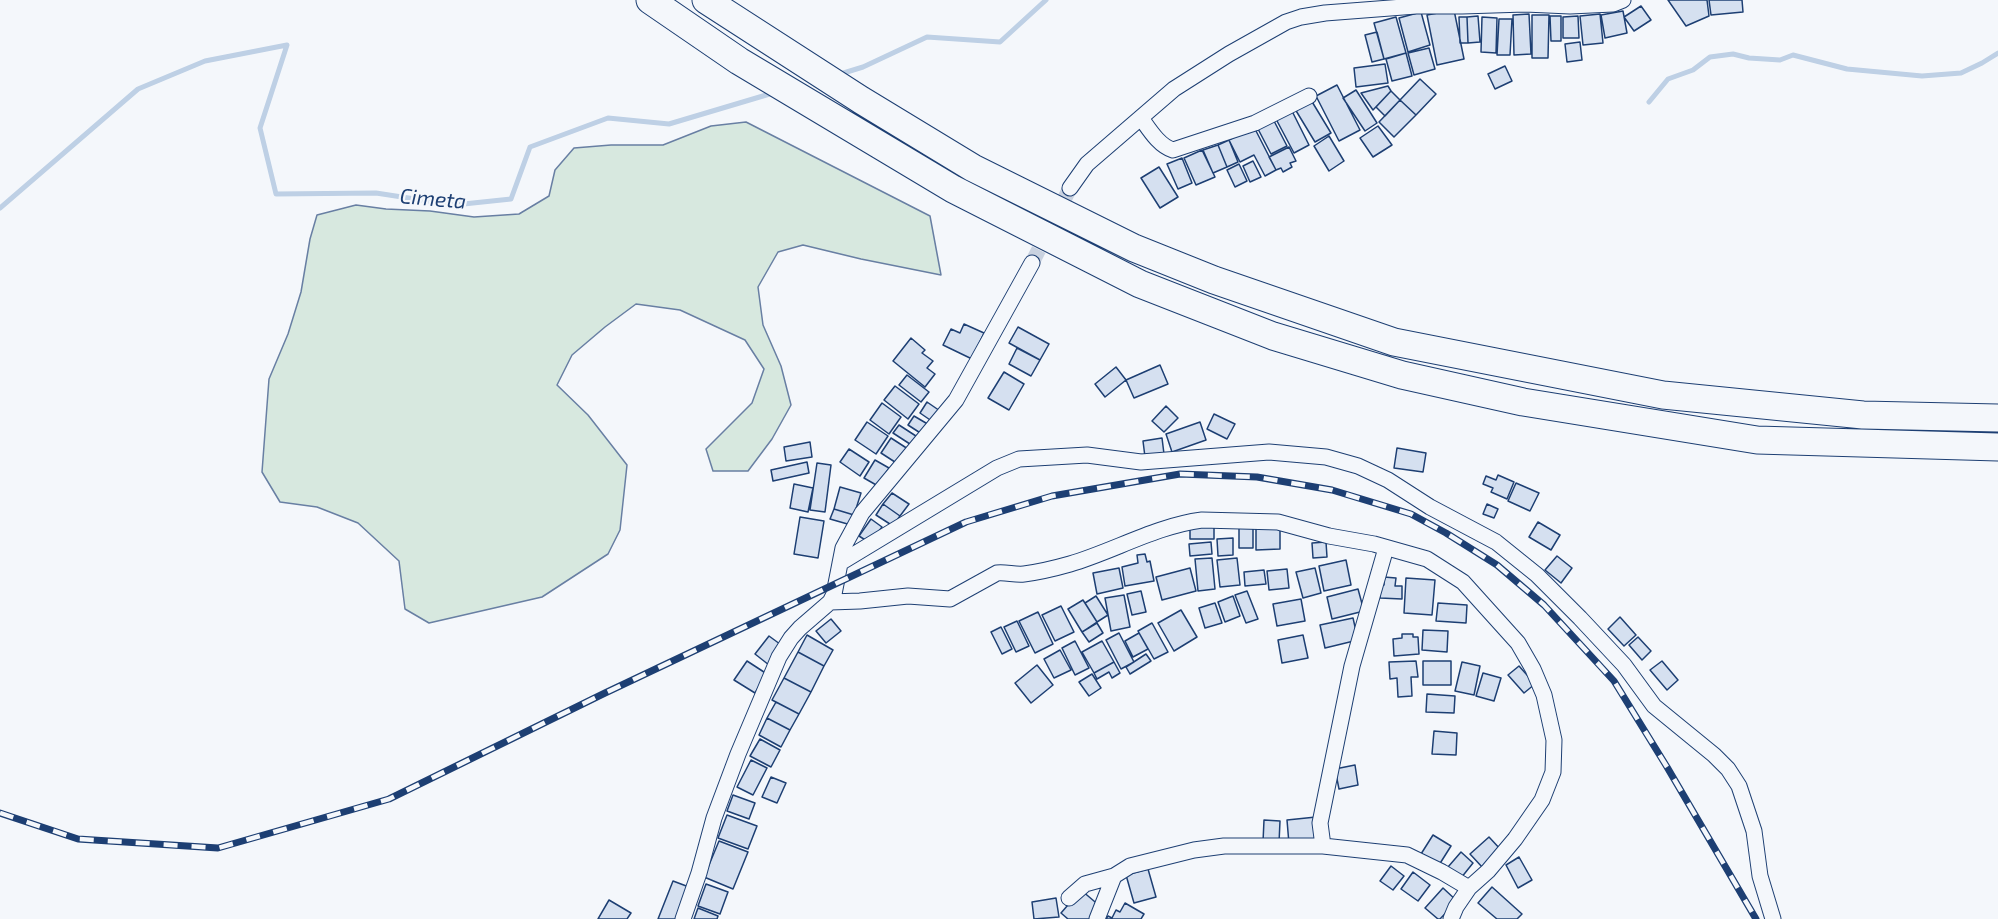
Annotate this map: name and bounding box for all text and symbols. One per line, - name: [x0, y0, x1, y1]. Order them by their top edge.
- water label: Cimeta: [399, 184, 467, 214]

